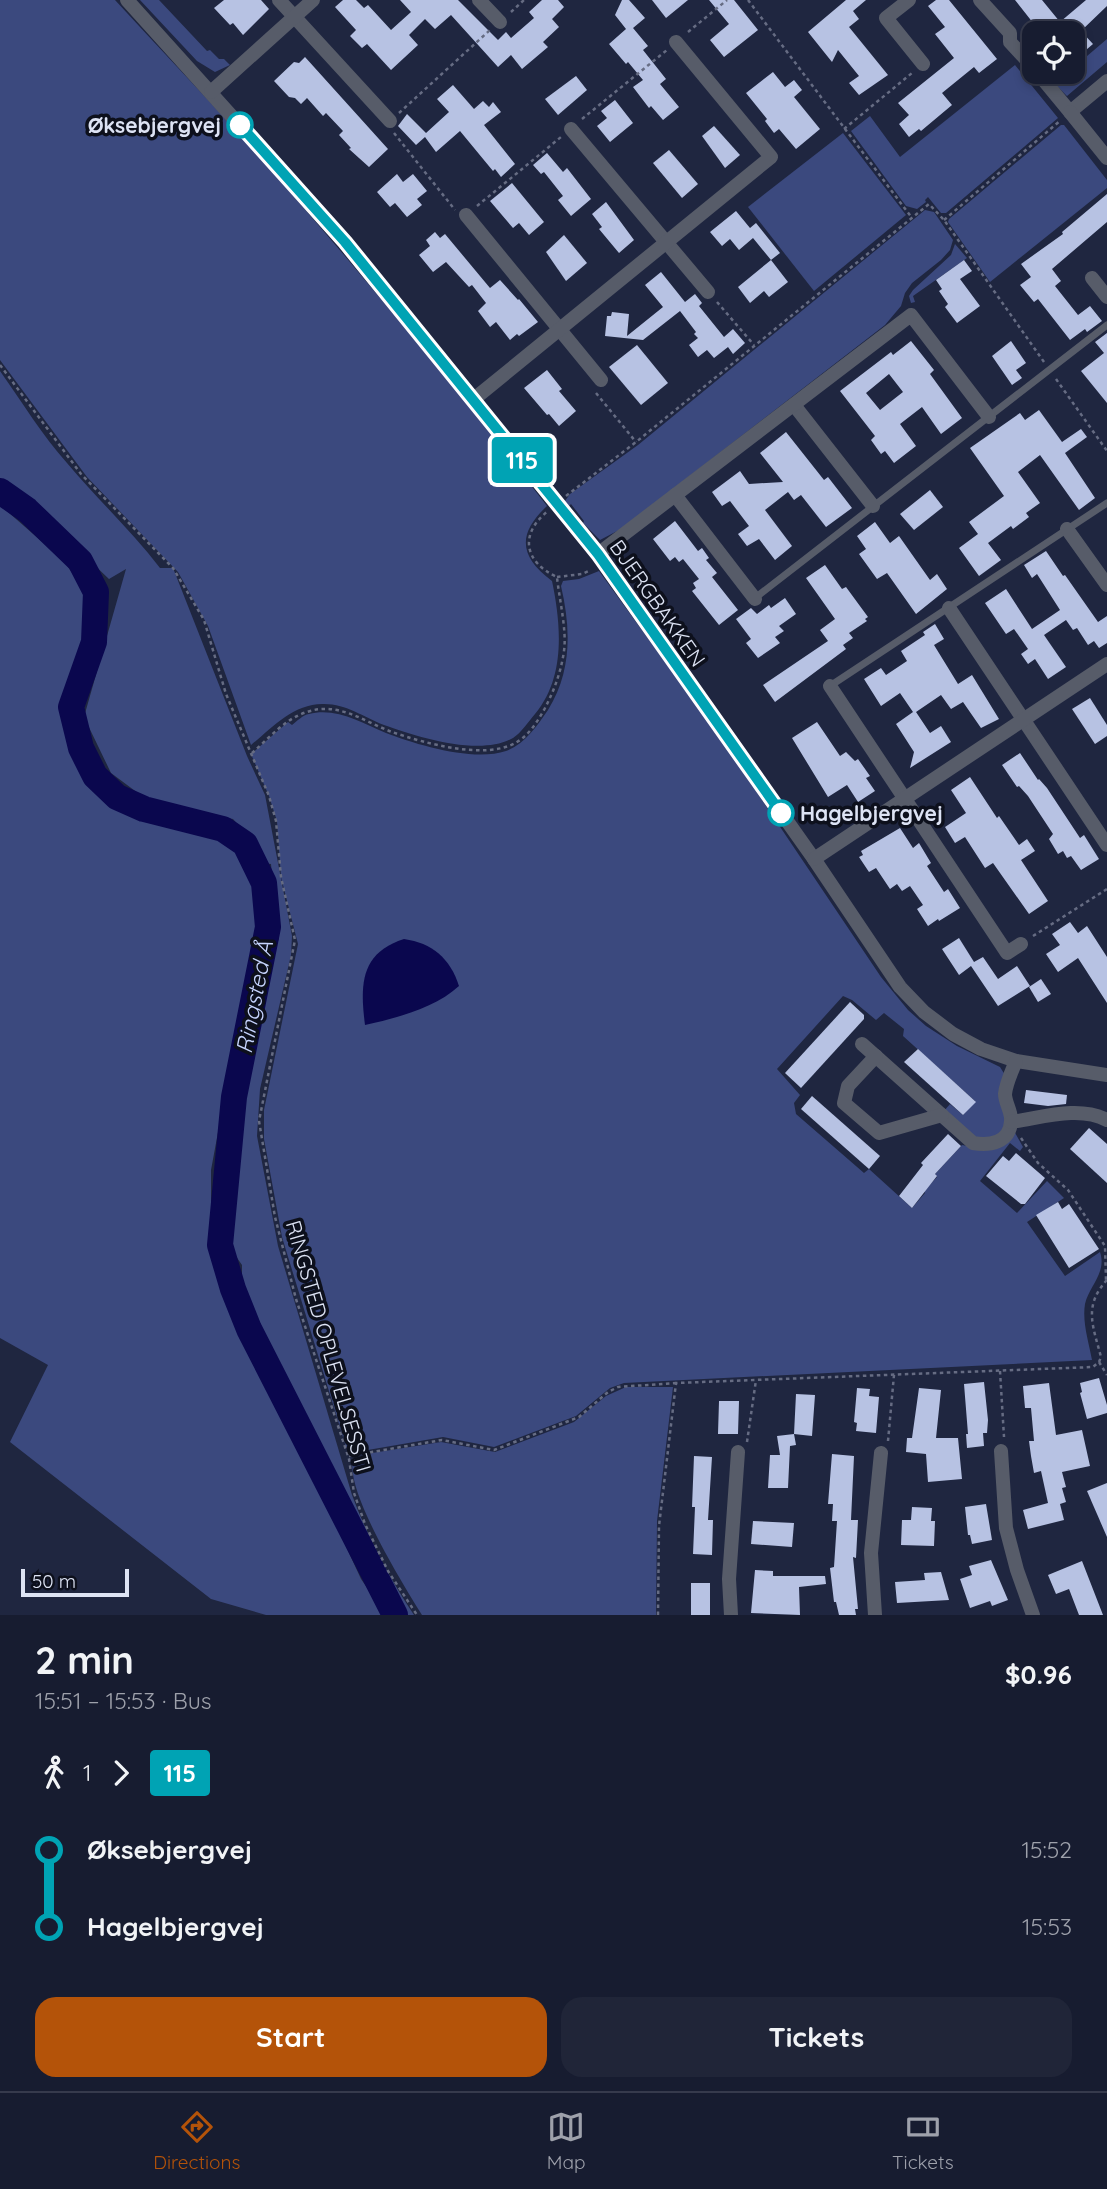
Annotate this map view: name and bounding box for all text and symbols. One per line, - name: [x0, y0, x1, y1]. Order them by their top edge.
- map controls: [1022, 21, 1085, 84]
- button: locate: [1022, 21, 1085, 84]
- place label: Øksebjergvej: [88, 112, 221, 138]
- marker: Øksebjergvej: [227, 112, 253, 138]
- line badge: 115: [482, 437, 562, 483]
- text: 115: [506, 445, 538, 475]
- street label: BJERGBAKKEN: [605, 535, 711, 671]
- marker: Hagelbjergvej: [768, 800, 794, 826]
- place label: Hagelbjergvej: [800, 800, 943, 826]
- water label: Ringsted Å: [229, 938, 279, 1056]
- street label: RINGSTED OPLEVELSESSTI: [281, 1217, 377, 1475]
- scale bar: [21, 1566, 130, 1598]
- text: 50 m: [32, 1569, 76, 1593]
- text: 2 min: [35, 1636, 134, 1684]
- text: $0.96: [1005, 1658, 1072, 1691]
- text: 15:51 – 15:53 · Bus: [35, 1686, 212, 1715]
- icon: walk: [35, 1754, 73, 1792]
- icon: forward: [102, 1754, 140, 1792]
- text: 1: [83, 1758, 92, 1787]
- text: 115: [164, 1758, 196, 1788]
- text: Øksebjergvej: [87, 1833, 252, 1866]
- text: 15:52: [1021, 1835, 1072, 1864]
- text: Hagelbjergvej: [87, 1910, 264, 1943]
- text: 15:53: [1022, 1912, 1072, 1941]
- button: Start: [35, 1997, 547, 2077]
- button: Tickets: [561, 1997, 1072, 2077]
- tab: Directions: [153, 2108, 240, 2174]
- tab: Map: [547, 2108, 586, 2174]
- tab: Tickets: [892, 2108, 954, 2174]

